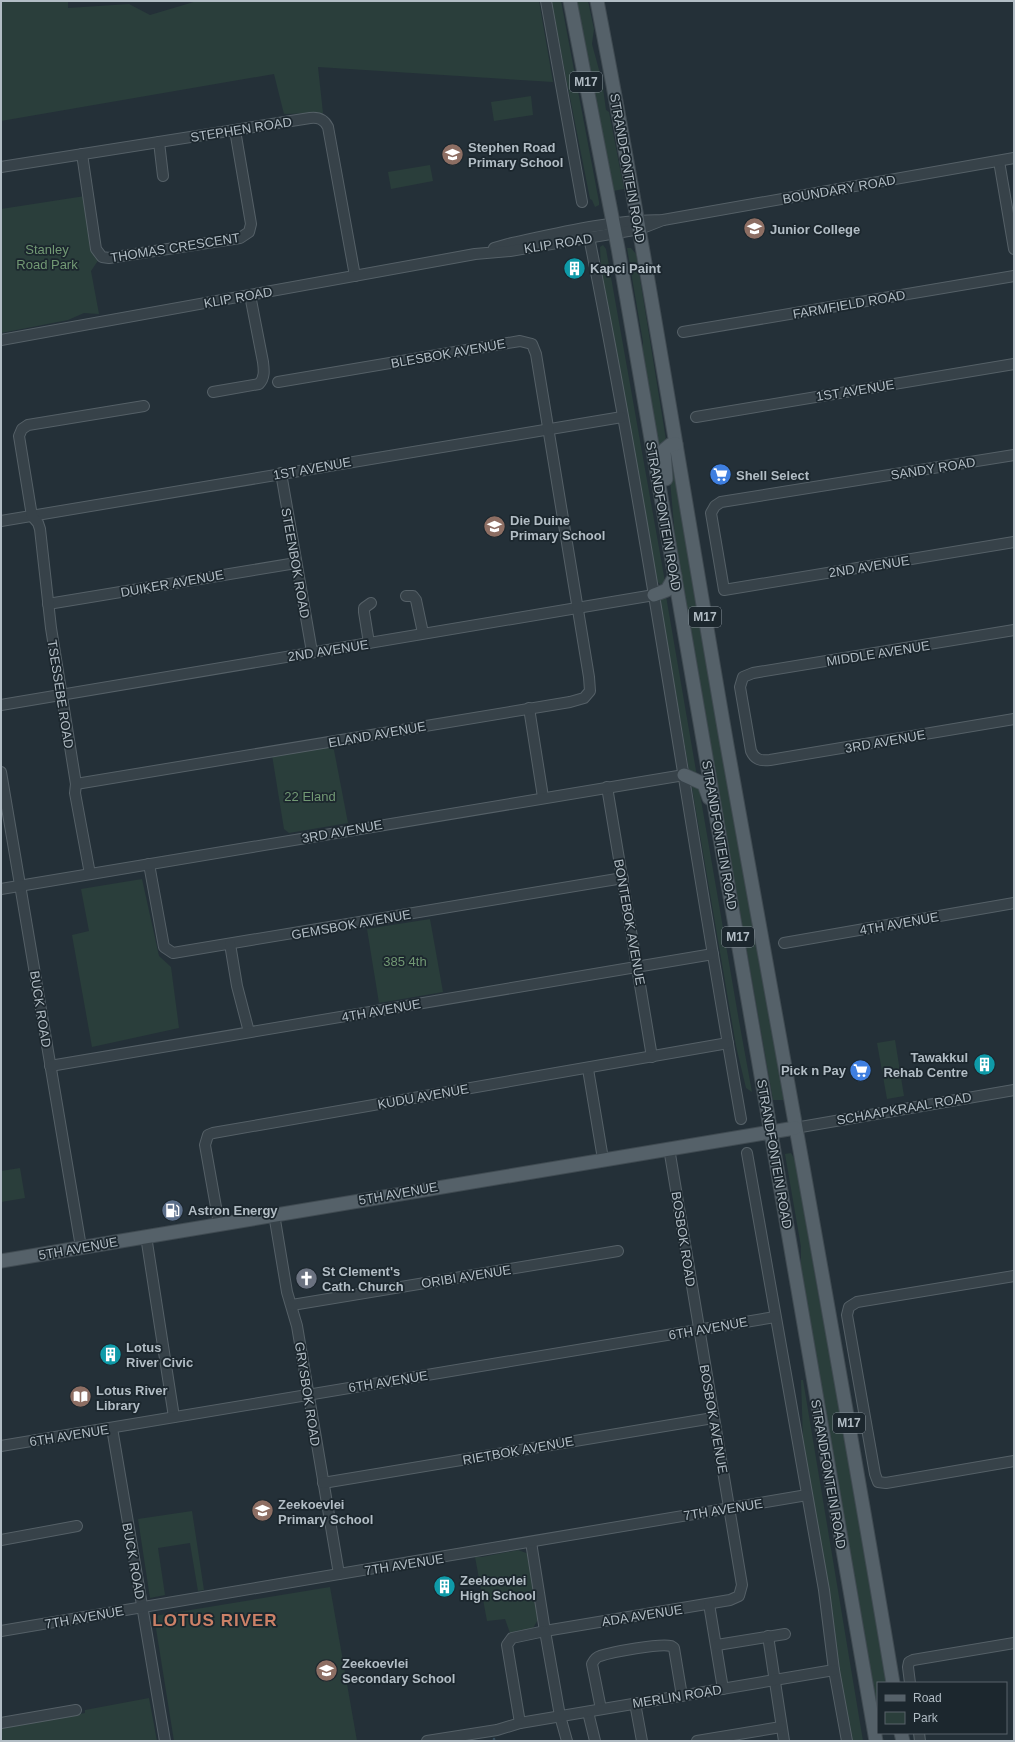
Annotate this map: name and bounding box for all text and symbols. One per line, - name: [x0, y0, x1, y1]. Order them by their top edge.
- road number: M17: [570, 72, 602, 92]
- street label: STRANDFONTEIN ROAD: [607, 92, 648, 244]
- street label: STEPHEN ROAD: [189, 114, 293, 145]
- place label: Stephen Road Primary School: [468, 140, 563, 170]
- school or university icon: Stephen Road Primary School: [439, 141, 465, 167]
- street label: BOUNDARY ROAD: [781, 172, 897, 207]
- school or university icon: Junior College: [741, 216, 767, 242]
- place label: Junior College: [770, 222, 860, 237]
- street label: THOMAS CRESCENT: [109, 230, 241, 265]
- street label: KLIP ROAD: [523, 231, 593, 256]
- park label: Stanley Road Park: [16, 242, 78, 272]
- building icon: Kapci Paint: [561, 255, 587, 281]
- place label: Kapci Paint: [590, 261, 661, 276]
- street label: KLIP ROAD: [203, 284, 273, 311]
- street label: FARMFIELD ROAD: [792, 287, 907, 322]
- street label: BLESBOK AVENUE: [390, 336, 507, 371]
- street label: 1ST AVENUE: [815, 377, 896, 404]
- street label: STRANDFONTEIN ROAD: [643, 440, 684, 592]
- street label: 1ST AVENUE: [272, 454, 353, 483]
- street label: SANDY ROAD: [890, 454, 977, 483]
- supermarket icon: Shell Select: [708, 462, 734, 488]
- place label: Shell Select: [736, 468, 810, 483]
- street label: STEENBOK ROAD: [278, 507, 313, 620]
- place label: Die Duine Primary School: [510, 513, 605, 543]
- school or university icon: Die Duine Primary School: [481, 514, 507, 540]
- street label: 2ND AVENUE: [828, 553, 911, 580]
- street label: DUIKER AVENUE: [119, 567, 225, 600]
- road number: M17: [689, 607, 721, 627]
- street label: 2ND AVENUE: [287, 637, 370, 664]
- street label: MIDDLE AVENUE: [825, 638, 931, 669]
- street label: TSESSEBE ROAD: [45, 639, 77, 749]
- street label: ELAND AVENUE: [327, 718, 427, 750]
- street label: 3RD AVENUE: [844, 727, 927, 756]
- street label: STRANDFONTEIN ROAD: [699, 759, 740, 911]
- park label: 22 Eland: [284, 789, 336, 804]
- street label: 3RD AVENUE: [301, 817, 384, 846]
- street label: BONTEBOK AVENUE: [611, 858, 648, 987]
- street label: GEMSBOK AVENUE: [290, 907, 412, 942]
- street label: 4TH AVENUE: [858, 909, 940, 938]
- road number: M17: [722, 927, 754, 947]
- park label: 385 4th: [383, 954, 427, 969]
- street label: BUCK ROAD: [27, 970, 54, 1048]
- street label: 4TH AVENUE: [340, 996, 422, 1025]
- place label: Tawakkul Rehab Centre: [883, 1050, 968, 1080]
- building icon: Tawakkul Rehab Centre: [971, 1051, 997, 1077]
- supermarket icon: Pick n Pay: [848, 1057, 874, 1083]
- place label: Pick n Pay: [781, 1063, 847, 1078]
- street label: STRANDFONTEIN ROAD: [754, 1078, 795, 1230]
- street label: KUDU AVENUE: [376, 1081, 470, 1112]
- street label: SCHAAPKRAAL ROAD: [835, 1089, 973, 1128]
- street label: 5TH AVENUE: [357, 1179, 439, 1208]
- street label: BOSBOK ROAD: [669, 1190, 698, 1288]
- fuel station icon: Astron Energy: [159, 1197, 185, 1223]
- place label: Astron Energy: [188, 1203, 278, 1218]
- street label: 5TH AVENUE: [37, 1234, 119, 1263]
- street label: ORIBI AVENUE: [420, 1262, 512, 1291]
- place label: St Clement's Cath. Church: [322, 1264, 404, 1294]
- church icon: St Clement's Cath. Church: [294, 1265, 320, 1291]
- street label: 6TH AVENUE: [667, 1314, 749, 1343]
- place label: Lotus River Civic: [126, 1340, 193, 1370]
- building icon: Lotus River Civic: [97, 1341, 123, 1367]
- street label: GRYSBOK ROAD: [292, 1341, 323, 1447]
- street label: BOSBOK AVENUE: [697, 1363, 731, 1475]
- street label: 6TH AVENUE: [347, 1368, 429, 1395]
- place label: Lotus River Library: [96, 1383, 168, 1413]
- library icon: Lotus River Library: [67, 1384, 93, 1410]
- street label: STRANDFONTEIN ROAD: [808, 1398, 849, 1550]
- road number: M17: [833, 1413, 865, 1433]
- street label: 6TH AVENUE: [28, 1422, 110, 1449]
- street label: RIETBOK AVENUE: [461, 1433, 575, 1468]
- street label: 7TH AVENUE: [682, 1496, 764, 1523]
- place label: Zeekoevlei Primary School: [278, 1497, 373, 1527]
- school or university icon: Zeekoevlei Primary School: [249, 1498, 275, 1524]
- street label: BUCK ROAD: [119, 1522, 148, 1600]
- street label: 7TH AVENUE: [363, 1551, 445, 1578]
- place label: Zeekoevlei High School: [460, 1573, 536, 1603]
- building icon: Zeekoevlei High School: [432, 1574, 458, 1600]
- street label: ADA AVENUE: [601, 1602, 684, 1629]
- street label: 7TH AVENUE: [43, 1603, 125, 1632]
- district label: LOTUS RIVER: [152, 1611, 278, 1630]
- place label: Zeekoevlei Secondary School: [342, 1656, 455, 1686]
- school or university icon: Zeekoevlei Secondary School: [313, 1657, 339, 1683]
- street label: MERLIN ROAD: [631, 1682, 723, 1711]
- legend: [877, 1682, 1007, 1734]
- text: Road: [913, 1691, 942, 1705]
- text: Park: [913, 1711, 939, 1725]

